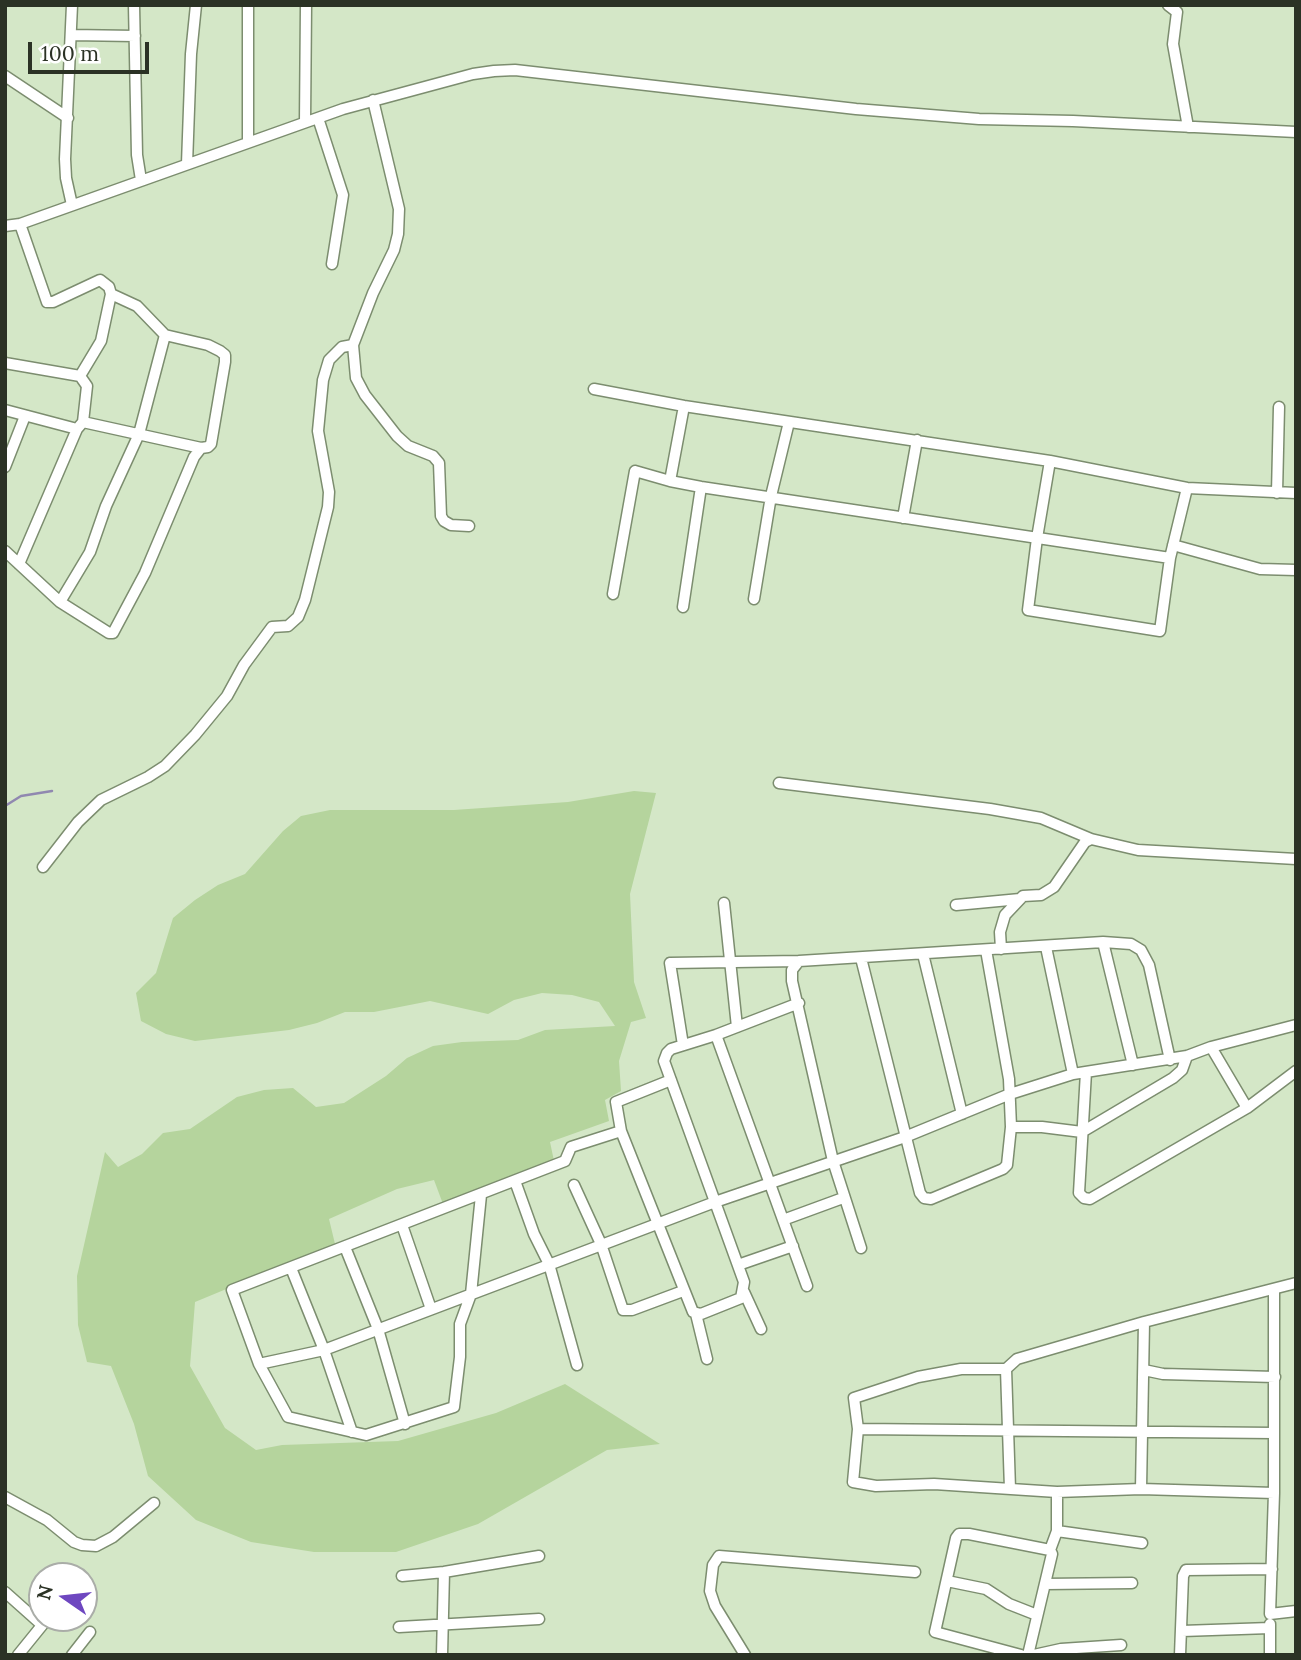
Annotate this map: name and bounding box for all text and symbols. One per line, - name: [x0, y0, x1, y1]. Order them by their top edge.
- scale bar: [32, 28, 152, 72]
- text: 100 m: [41, 40, 99, 67]
- north arrow: [28, 1562, 98, 1632]
- text: N: [31, 1582, 58, 1602]

